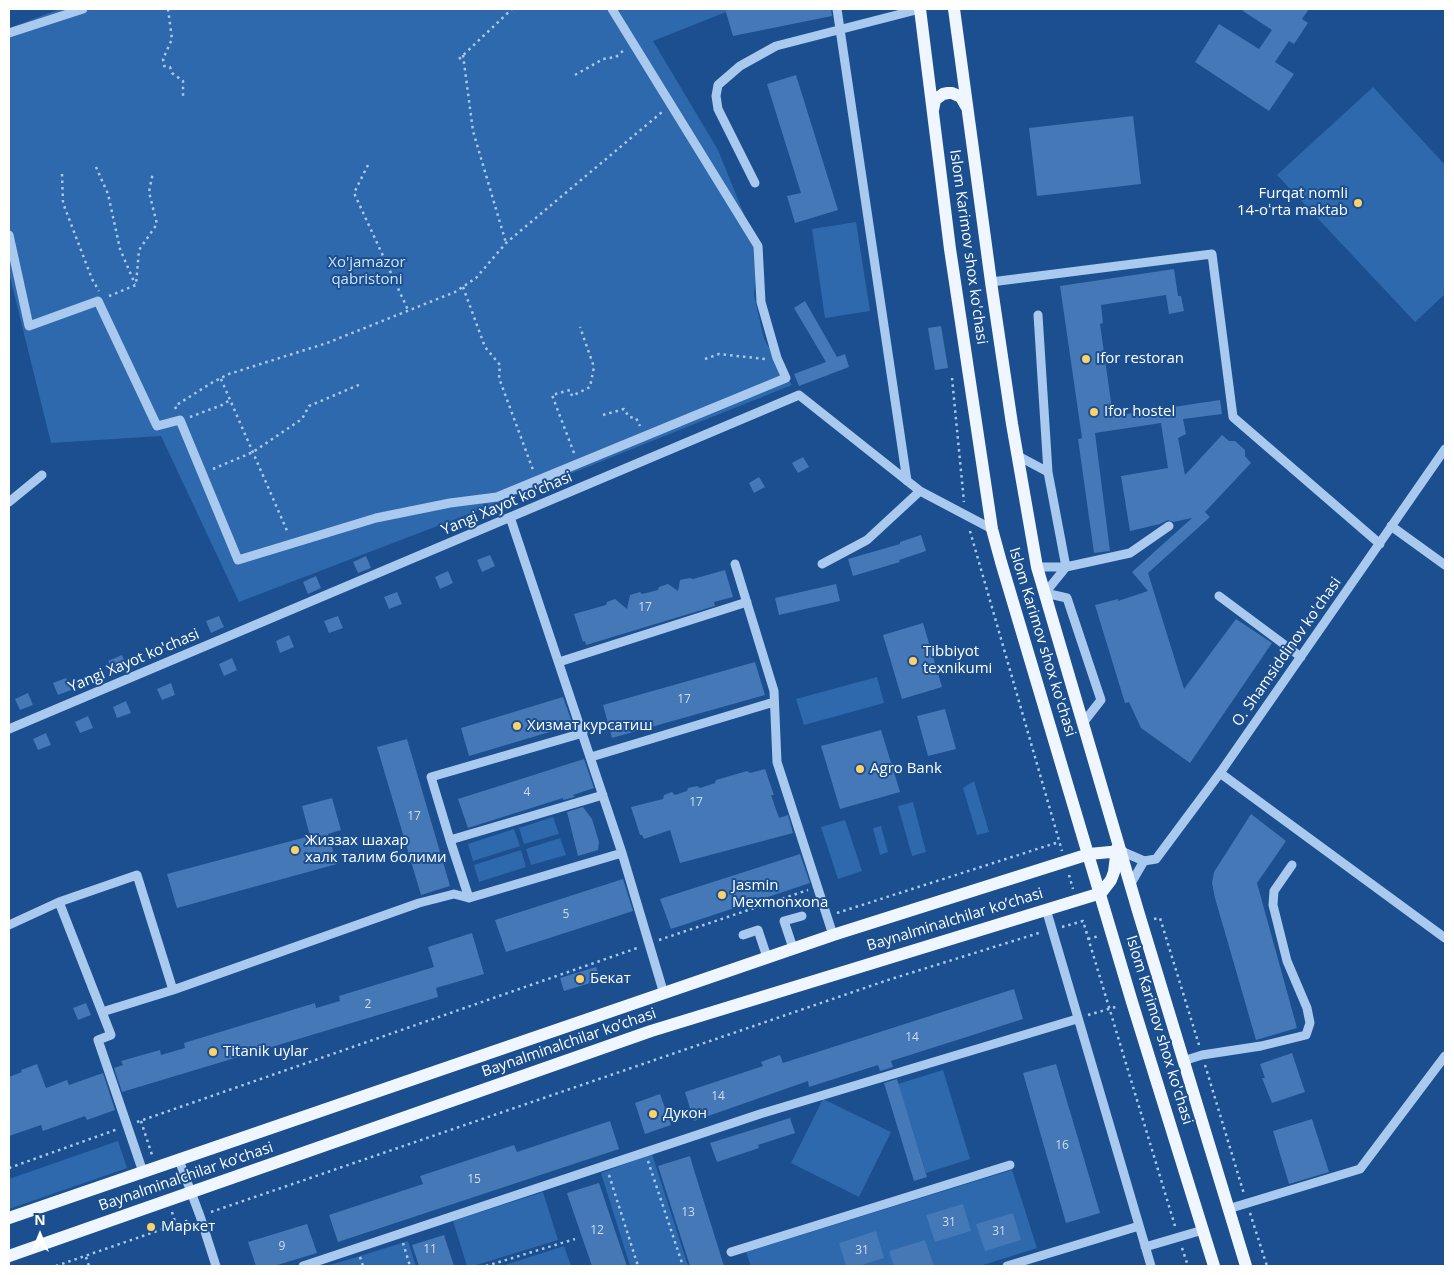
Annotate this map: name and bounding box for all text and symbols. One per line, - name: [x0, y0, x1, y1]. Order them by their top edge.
- street label: Islom Karimov shox ko'chasi: [945, 148, 991, 346]
- place label: Furqat nomli 14-oʻrta maktab: [1237, 185, 1348, 220]
- marker: Furqat nomli 14-oʻrta maktab: [1352, 197, 1364, 209]
- park label: Xo'jamazor qabristoni: [328, 254, 406, 289]
- place label: Ifor restoran: [1096, 350, 1184, 368]
- marker: Ifor restoran: [1080, 353, 1092, 365]
- place label: Ifor hostel: [1104, 403, 1175, 421]
- marker: Ifor hostel: [1088, 406, 1100, 418]
- street label: Yangi Xayot ko'chasi: [439, 468, 575, 540]
- street label: Islom Karimov shox ko'chasi: [1005, 545, 1079, 739]
- street label: O. Shamsiddinov ko'chasi: [1229, 574, 1345, 730]
- house number: 17: [638, 601, 652, 615]
- street label: Yangi Xayot ko'chasi: [66, 625, 202, 697]
- place label: Tibbiyot texnikumi: [923, 643, 992, 678]
- marker: Tibbiyot texnikumi: [907, 655, 919, 667]
- house number: 17: [677, 693, 691, 707]
- place label: Хизмат курсатиш: [527, 717, 653, 735]
- marker: Хизмат курсатиш: [511, 720, 523, 732]
- place label: Agro Bank: [870, 760, 942, 778]
- marker: Agro Bank: [854, 763, 866, 775]
- house number: 4: [524, 786, 530, 800]
- house number: 17: [689, 796, 703, 810]
- house number: 17: [407, 810, 421, 824]
- place label: Жиззах шахар халк талим болими: [305, 832, 446, 867]
- marker: Жиззах шахар халк талим болими: [289, 844, 301, 856]
- place label: Jasmin Mexmonxona: [732, 877, 828, 912]
- street label: Baynalminalchilar ko’chasi: [865, 885, 1045, 955]
- marker: Jasmin Mexmonxona: [716, 889, 728, 901]
- house number: 5: [563, 908, 569, 922]
- street label: Islom Karimov shox ko'chasi: [1122, 933, 1196, 1127]
- place label: Бекат: [590, 970, 631, 988]
- marker: Бекат: [574, 973, 586, 985]
- house number: 2: [365, 998, 371, 1012]
- street label: Baynalminalchilar ko’chasi: [479, 1005, 659, 1081]
- house number: 14: [905, 1031, 919, 1045]
- place label: Titanik uylar: [223, 1043, 308, 1061]
- marker: Titanik uylar: [207, 1046, 219, 1058]
- house number: 14: [711, 1090, 725, 1104]
- place label: Дукон: [663, 1105, 707, 1123]
- marker: Дукон: [647, 1108, 659, 1120]
- street label: Baynalminalchilar ko’chasi: [96, 1139, 276, 1215]
- house number: 16: [1055, 1139, 1069, 1153]
- house number: 15: [467, 1173, 481, 1187]
- house number: 13: [681, 1206, 695, 1220]
- north arrow: [15, 1210, 65, 1260]
- text: N: [34, 1210, 46, 1229]
- house number: 31: [942, 1216, 956, 1230]
- place label: Маркет: [161, 1218, 215, 1236]
- marker: Маркет: [145, 1221, 157, 1233]
- house number: 12: [590, 1224, 604, 1238]
- house number: 31: [992, 1225, 1006, 1239]
- house number: 9: [279, 1240, 285, 1254]
- house number: 11: [423, 1243, 437, 1257]
- house number: 31: [855, 1244, 869, 1258]

